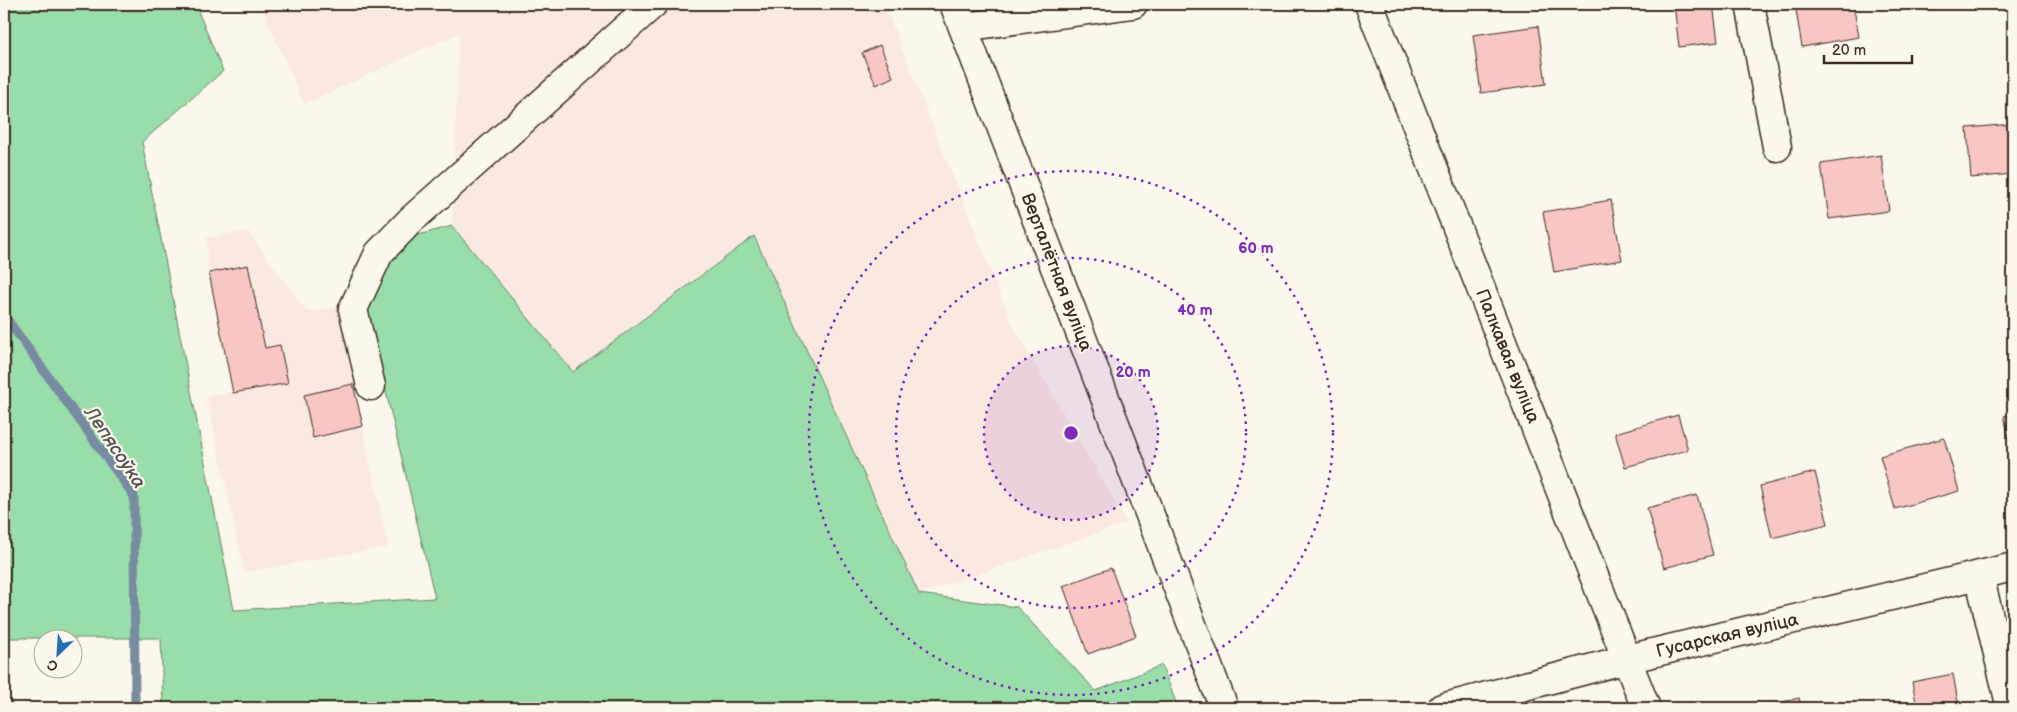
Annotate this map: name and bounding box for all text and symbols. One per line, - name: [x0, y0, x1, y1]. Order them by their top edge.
- scale bar: [1824, 32, 1912, 64]
- text: 20 m: [1832, 41, 1866, 60]
- street label: Верталётная вуліца: [1017, 190, 1097, 355]
- text: 60 m: [1238, 239, 1274, 258]
- street label: Палкавая вуліца: [1471, 286, 1544, 427]
- text: 40 m: [1177, 301, 1213, 320]
- text: 20 m: [1116, 363, 1151, 382]
- water label: Лепясоўка: [78, 402, 150, 493]
- centre of rings: [1062, 424, 1080, 442]
- street label: Гусарская вуліца: [1654, 609, 1800, 662]
- north arrow: [32, 630, 82, 680]
- text: С: [44, 655, 61, 675]

